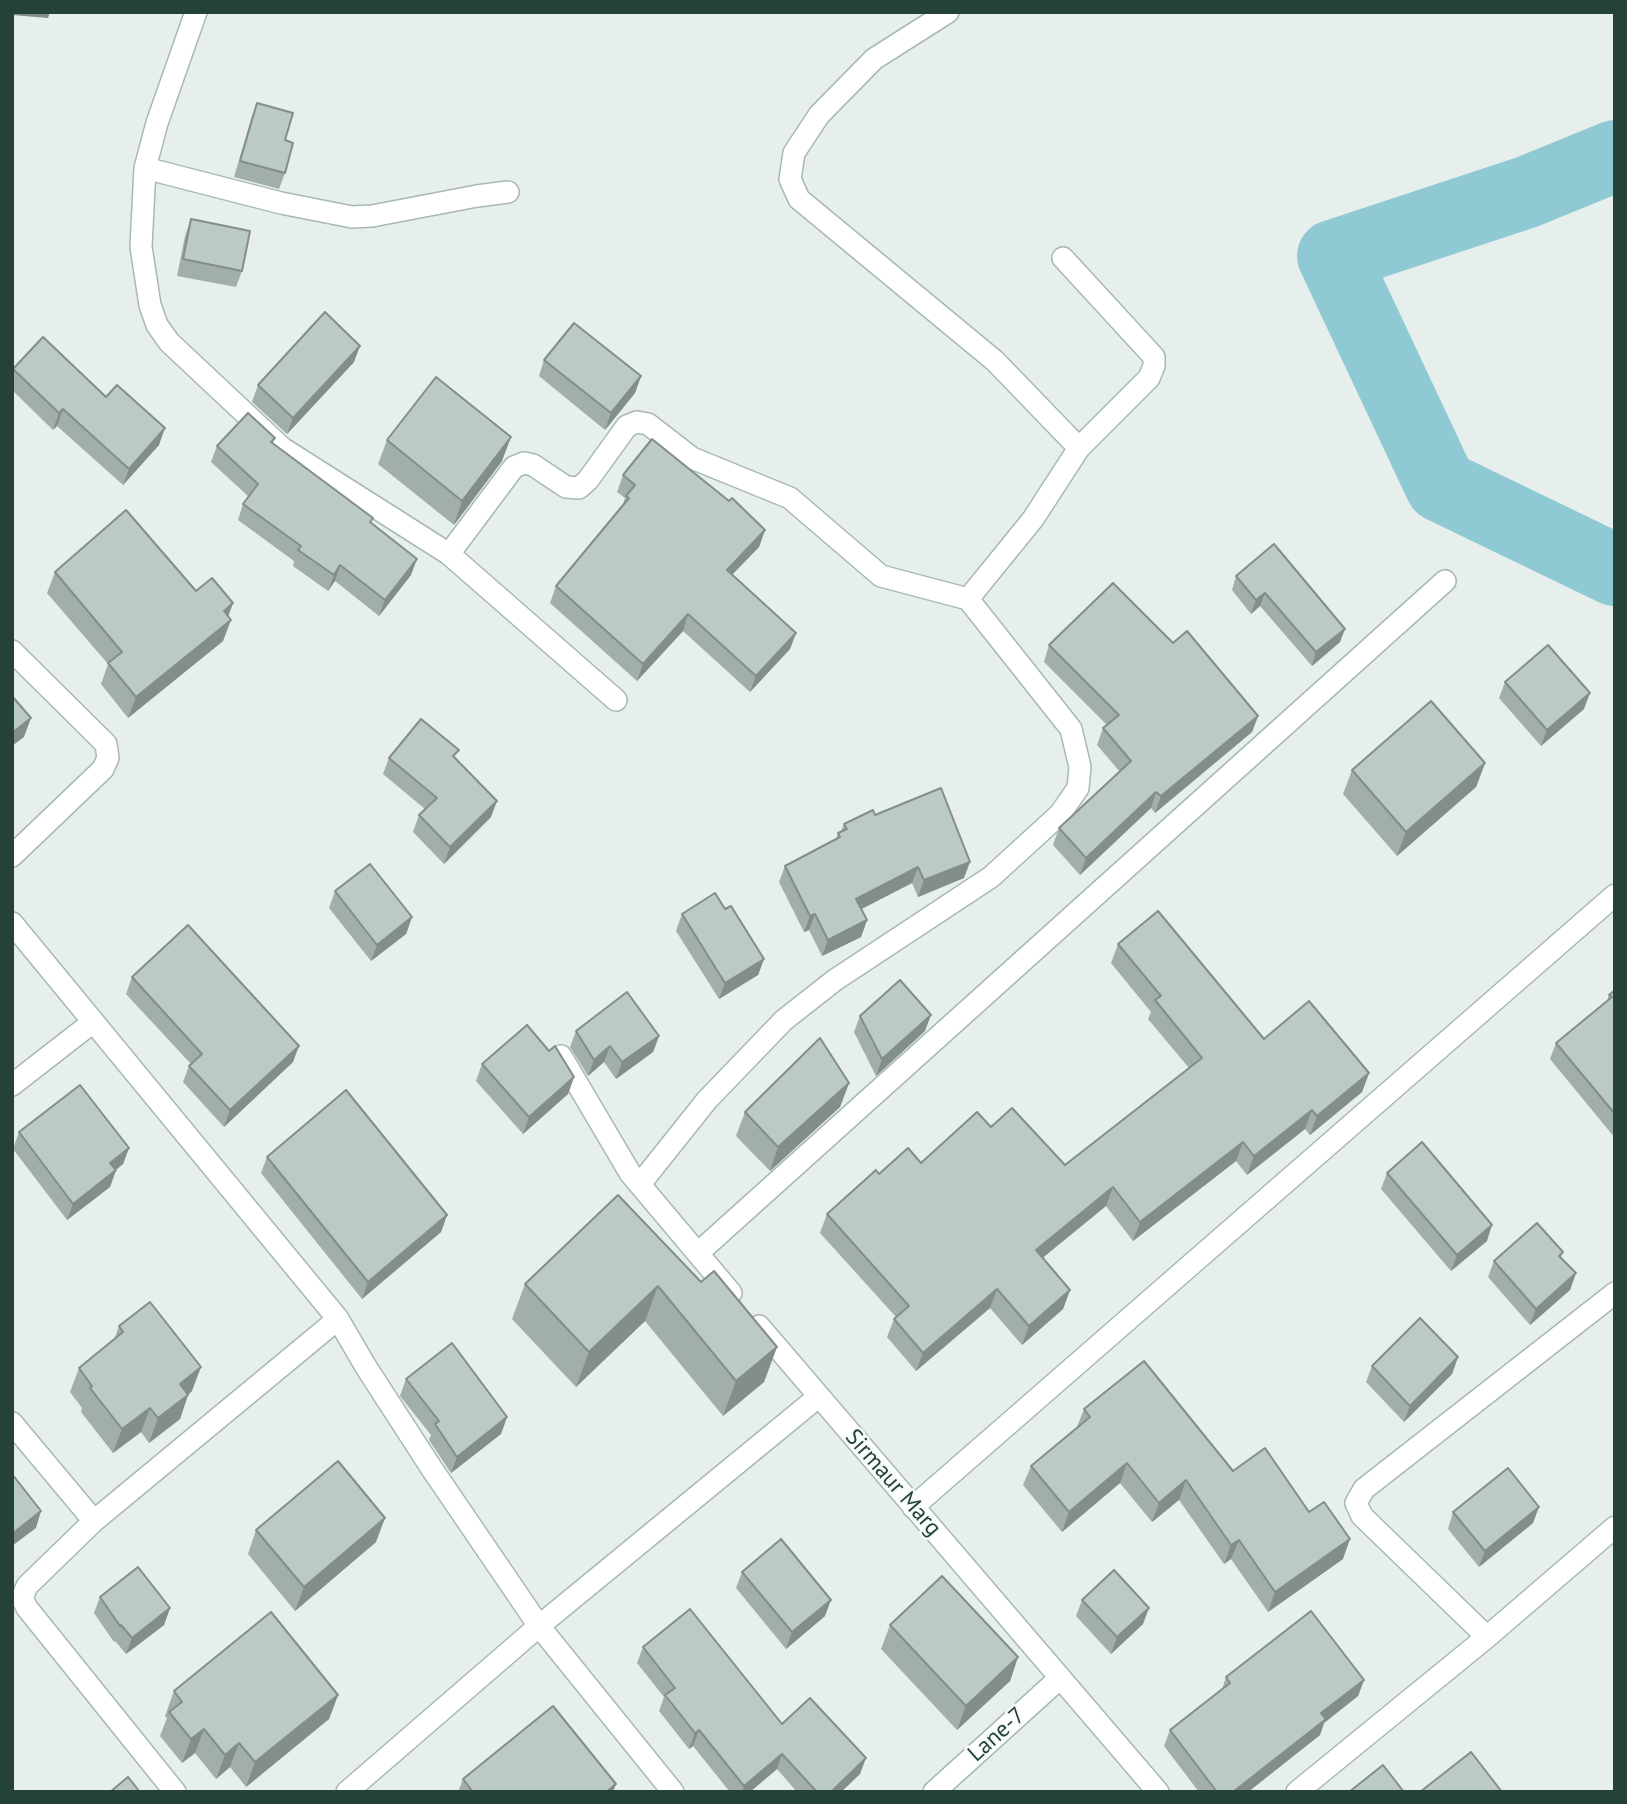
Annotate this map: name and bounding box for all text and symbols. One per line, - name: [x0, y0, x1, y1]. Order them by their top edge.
- street label: Sirmaur Marg: [839, 1424, 947, 1542]
- street label: Lane-7: [963, 1702, 1031, 1768]

